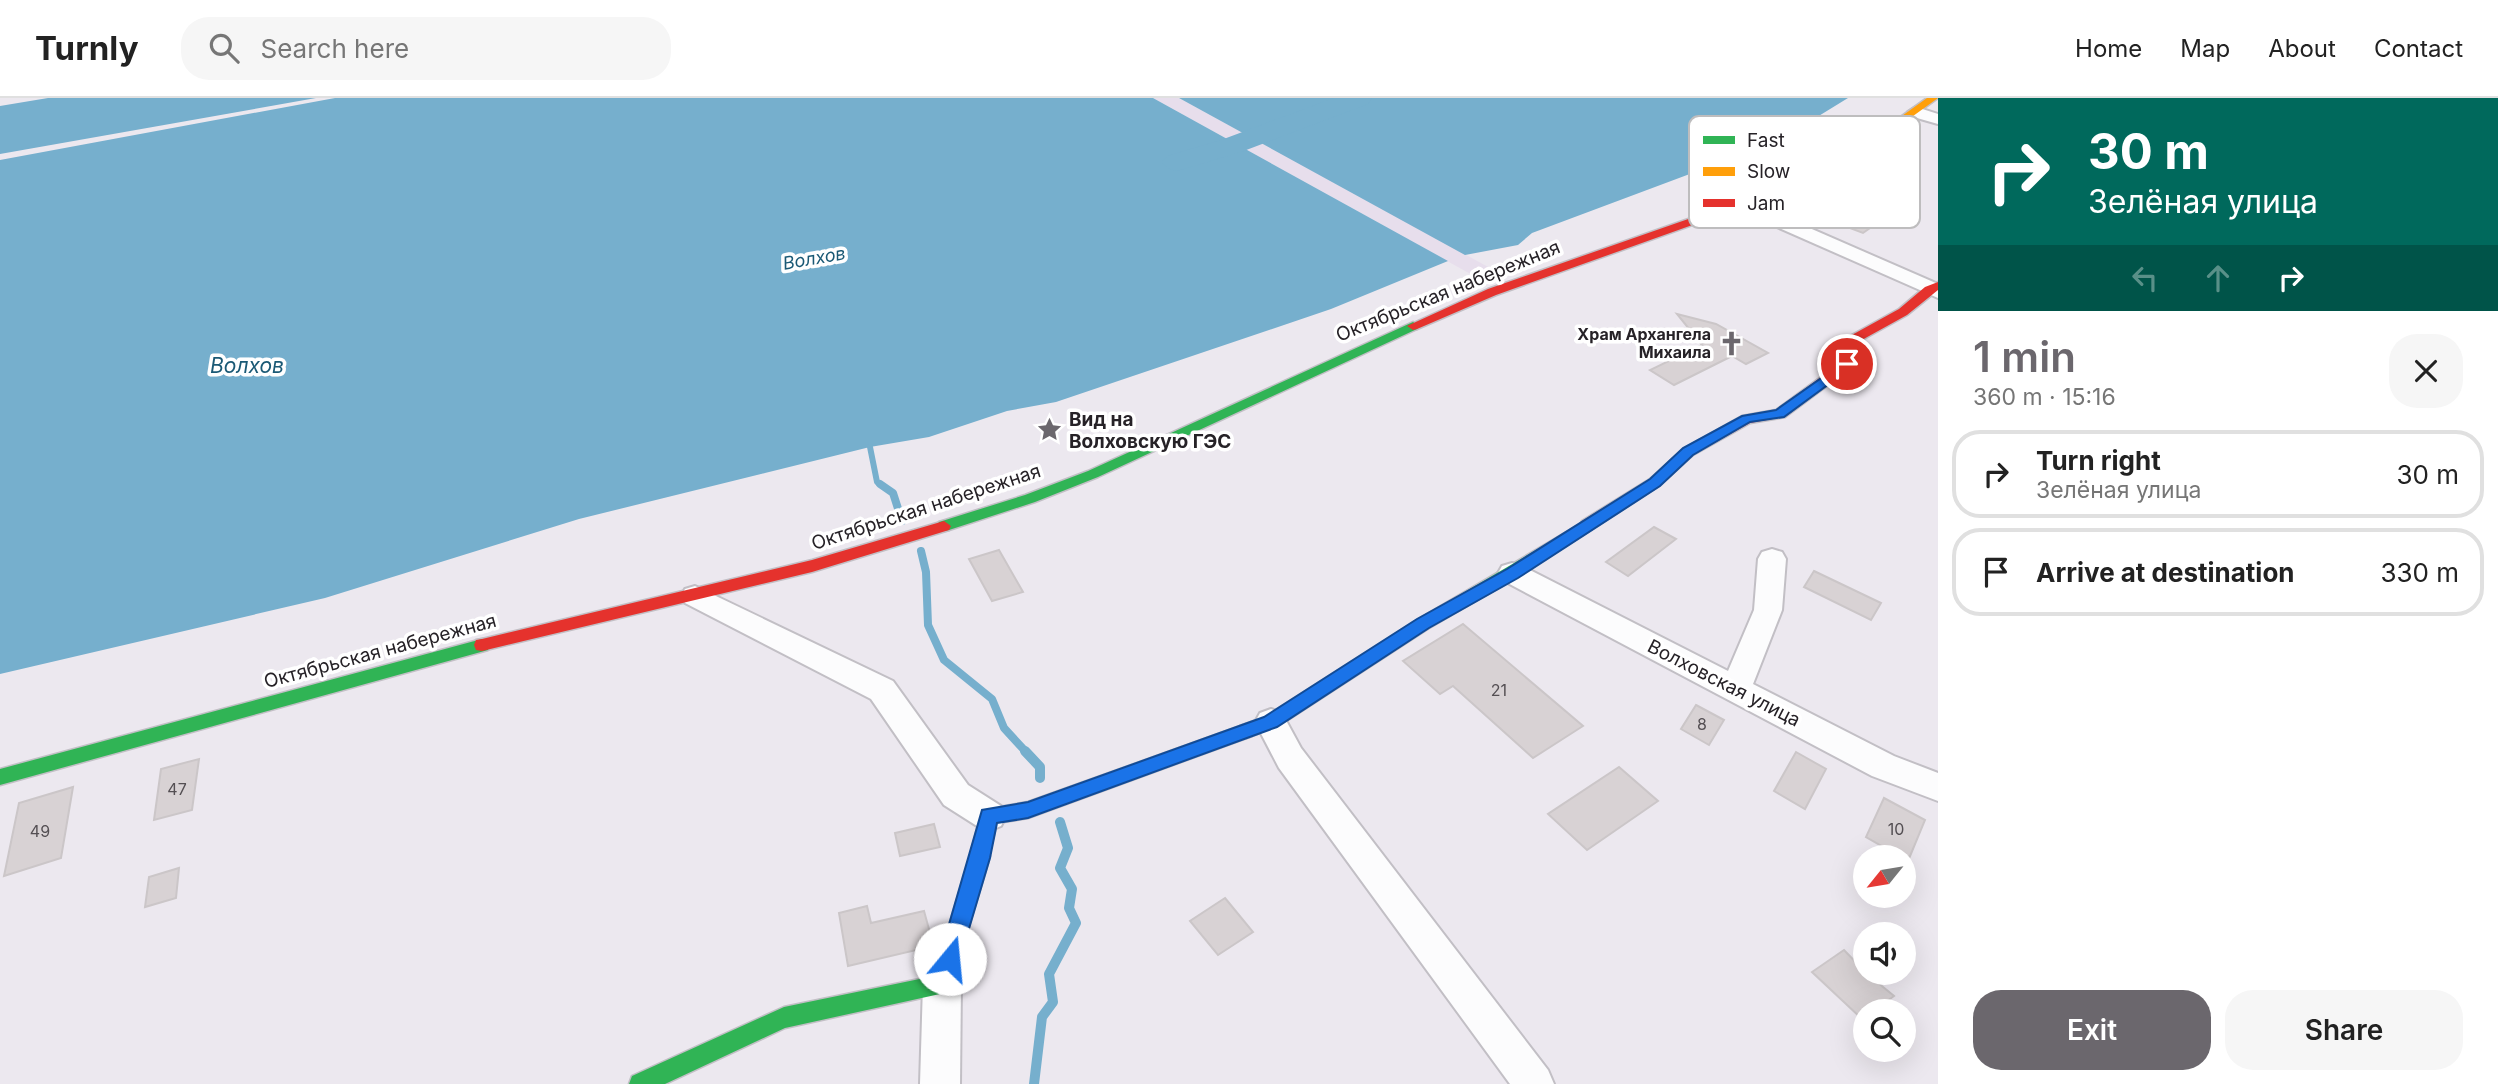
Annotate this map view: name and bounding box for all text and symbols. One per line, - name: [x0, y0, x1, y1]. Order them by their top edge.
- search box: [181, 17, 671, 80]
- text: Turnly: [35, 28, 139, 68]
- icon: search: [205, 29, 243, 67]
- text: Search here: [261, 33, 409, 64]
- text: Home: [2075, 34, 2142, 63]
- text: Map: [2180, 34, 2230, 63]
- text: About: [2268, 34, 2336, 63]
- text: Contact: [2374, 34, 2463, 63]
- legend: [1689, 116, 1920, 228]
- text: 30 m: [2088, 122, 2209, 181]
- icon: right: [1973, 126, 2064, 217]
- text: Fast: [1747, 129, 1785, 152]
- text: Slow: [1747, 160, 1790, 183]
- text: Зелёная улица: [2088, 182, 2318, 221]
- text: Jam: [1747, 192, 1785, 215]
- street label: Октябрьская набережная: [1333, 235, 1563, 347]
- water label: Волхов: [781, 242, 847, 274]
- icon: left: [2126, 259, 2164, 297]
- icon: ahead: [2199, 259, 2237, 297]
- icon: right: [2272, 259, 2310, 297]
- place label: Храм Архангела Михаила: [1577, 324, 1711, 362]
- church icon: Храм Архангела Михаила: [1717, 329, 1745, 357]
- text: 1 min: [1973, 331, 2076, 382]
- pin: [1817, 334, 1877, 394]
- button: close: [2389, 334, 2463, 408]
- icon: arrive: [1828, 345, 1866, 383]
- water label: Волхов: [210, 353, 284, 378]
- text: 360 m · 15:16: [1973, 383, 2116, 411]
- place label: Вид на Волховскую ГЭС: [1069, 408, 1231, 453]
- place icon: Вид на Волховскую ГЭС: [1035, 416, 1063, 444]
- text: Turn right: [2036, 445, 2161, 476]
- icon: right: [1977, 455, 2015, 493]
- street label: Октябрьская набережная: [808, 459, 1044, 555]
- text: 30 m: [2396, 459, 2459, 490]
- text: Зелёная улица: [2036, 476, 2201, 504]
- icon: arrive: [1977, 553, 2015, 591]
- text: Arrive at destination: [2036, 557, 2295, 588]
- text: 330 m: [2380, 557, 2459, 588]
- street label: Октябрьская набережная: [261, 609, 499, 693]
- street label: Волховская улица: [1644, 635, 1804, 731]
- house number: 21: [1491, 680, 1507, 700]
- house number: 8: [1697, 714, 1707, 734]
- house number: 47: [167, 779, 187, 799]
- house number: 10: [1888, 819, 1904, 839]
- house number: 49: [30, 821, 50, 841]
- north arrow: [1853, 845, 1916, 908]
- map controls: [1853, 845, 1916, 1062]
- position arrow: [913, 922, 987, 996]
- button: sound: [1853, 922, 1916, 985]
- button: Exit: [1973, 990, 2211, 1070]
- button: Share: [2225, 990, 2463, 1070]
- button: search: [1853, 999, 1916, 1062]

